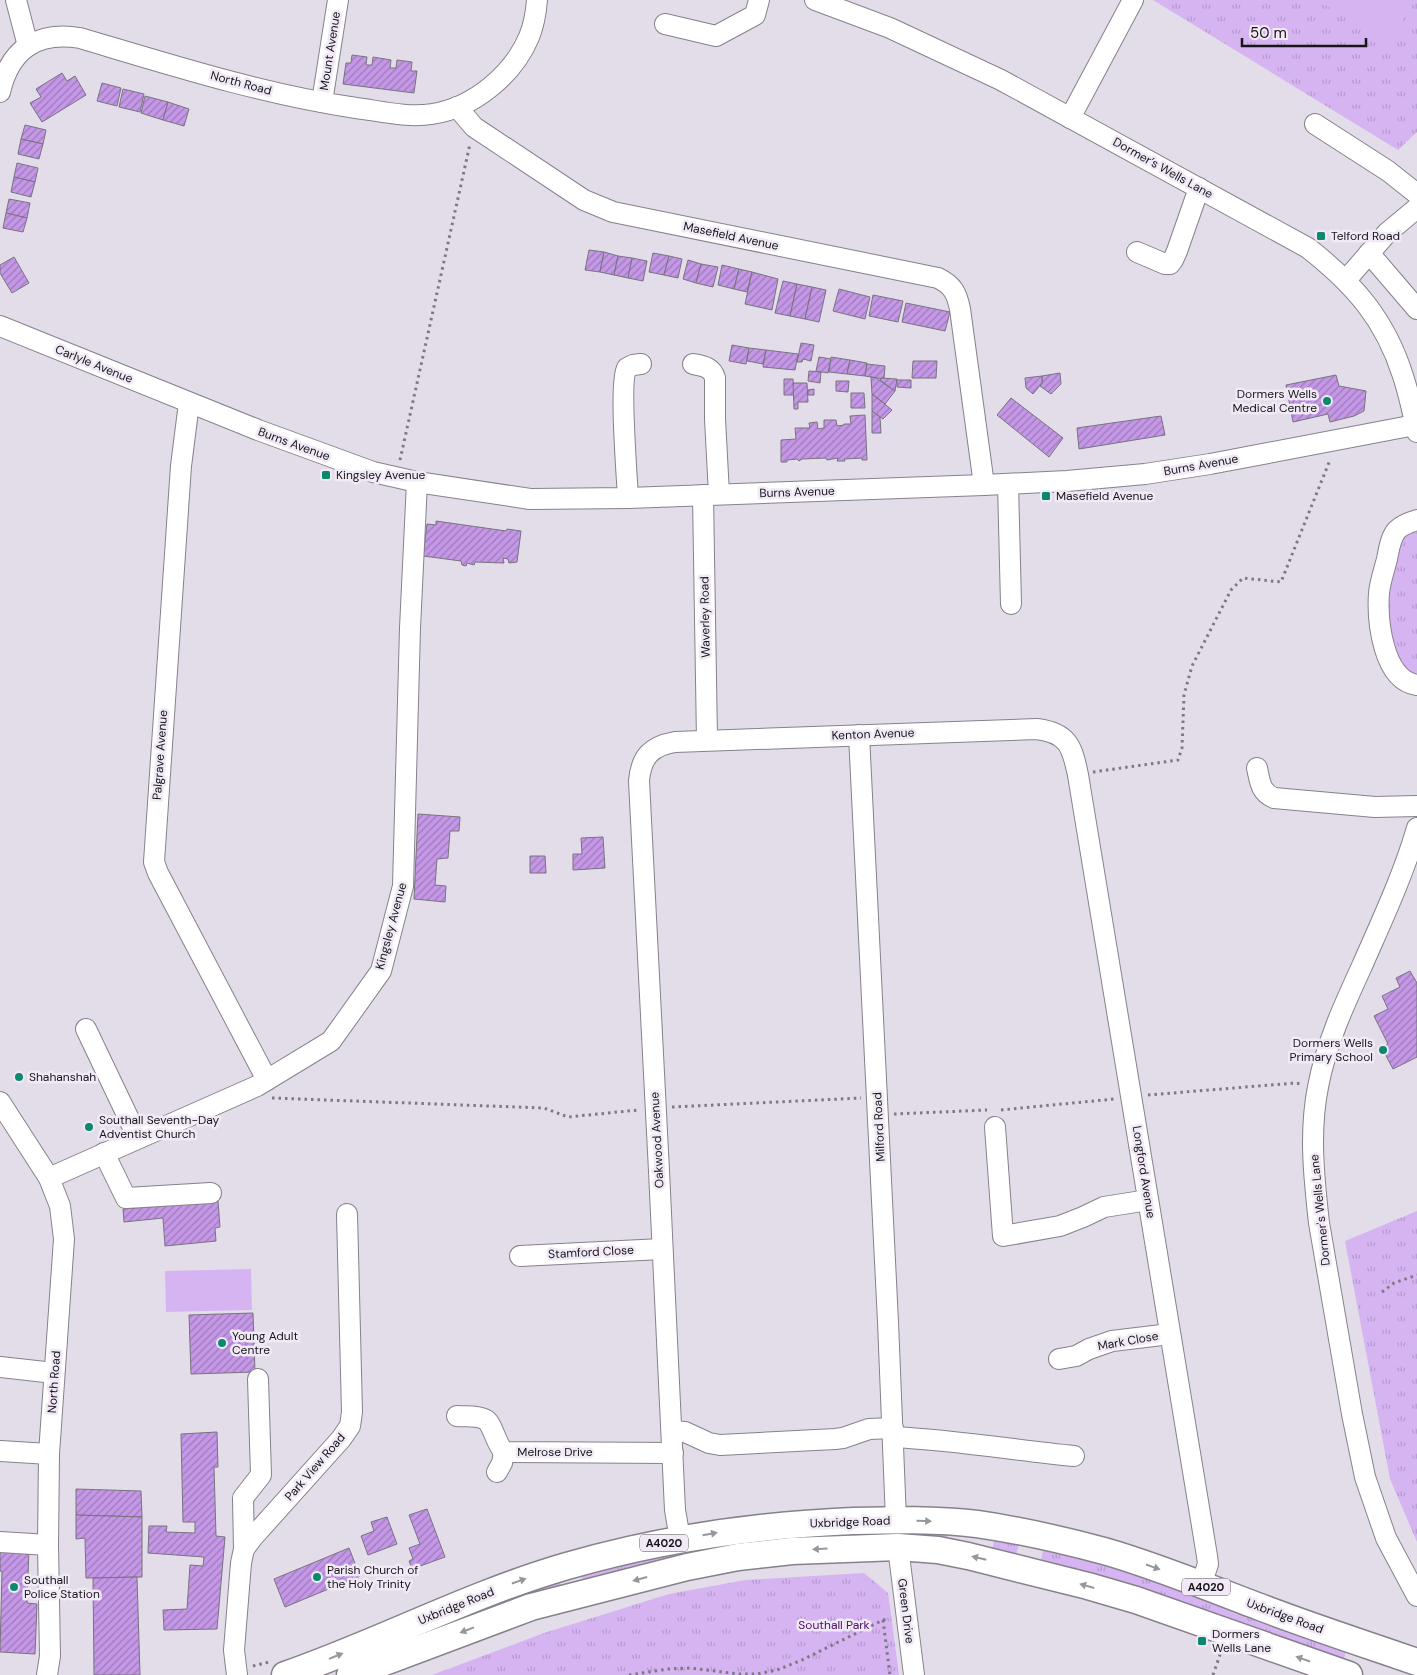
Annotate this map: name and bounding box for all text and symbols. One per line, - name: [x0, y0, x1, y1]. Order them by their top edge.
- street label: Mount Avenue: [316, 10, 344, 92]
- scale bar: [1242, 15, 1366, 47]
- text: 50 m: [1250, 23, 1287, 43]
- street label: North Road: [209, 67, 273, 99]
- street label: Dormer’s Wells Lane: [1110, 134, 1216, 202]
- street label: Masefield Avenue: [682, 218, 780, 254]
- place label: Telford Road: [1331, 228, 1400, 244]
- marker: Telford Road: [1315, 230, 1327, 242]
- street label: Carlyle Avenue: [53, 341, 135, 387]
- place label: Dormers Wells Medical Centre: [1232, 386, 1317, 416]
- marker: Dormers Wells Medical Centre: [1321, 395, 1333, 407]
- street label: Burns Avenue: [256, 424, 332, 464]
- street label: Burns Avenue: [1162, 451, 1240, 479]
- place label: Kingsley Avenue: [336, 467, 426, 483]
- marker: Kingsley Avenue: [320, 469, 332, 481]
- street label: Burns Avenue: [759, 483, 835, 501]
- place label: Masefield Avenue: [1056, 488, 1153, 504]
- marker: Masefield Avenue: [1040, 490, 1052, 502]
- street label: Waverley Road: [696, 576, 714, 658]
- street label: Palgrave Avenue: [149, 709, 171, 801]
- street label: Kenton Avenue: [831, 725, 915, 743]
- street label: Kingsley Avenue: [372, 881, 410, 971]
- place label: Dormers Wells Primary School: [1290, 1035, 1373, 1065]
- marker: Dormers Wells Primary School: [1377, 1044, 1389, 1056]
- place label: Shahanshah: [29, 1069, 96, 1085]
- marker: Shahanshah: [13, 1071, 25, 1083]
- street label: Oakwood Avenue: [646, 1091, 668, 1189]
- street label: Milford Road: [869, 1092, 889, 1162]
- place label: Southall Seventh-Day Adventist Church: [99, 1112, 220, 1142]
- marker: Southall Seventh-Day Adventist Church: [83, 1121, 95, 1133]
- street label: Longford Avenue: [1129, 1125, 1159, 1220]
- street label: Dormer's Wells Lane: [1306, 1153, 1334, 1266]
- street label: Stamford Close: [548, 1242, 635, 1262]
- place label: Young Adult Centre: [232, 1328, 298, 1358]
- street label: Mark Close: [1096, 1328, 1160, 1354]
- marker: Young Adult Centre: [216, 1337, 228, 1349]
- street label: North Road: [44, 1350, 64, 1414]
- street label: Park View Road: [281, 1430, 349, 1504]
- street label: Melrose Drive: [517, 1444, 593, 1460]
- street label: Uxbridge Road: [809, 1513, 891, 1531]
- one-way arrow: [917, 1518, 933, 1526]
- one-way arrow: [703, 1530, 719, 1538]
- road number: A4020: [640, 1535, 688, 1552]
- one-way arrow: [812, 1546, 828, 1554]
- one-way arrow: [972, 1554, 987, 1562]
- place label: Parish Church of the Holy Trinity: [327, 1562, 418, 1592]
- one-way arrow: [1146, 1564, 1161, 1572]
- marker: Parish Church of the Holy Trinity: [311, 1571, 323, 1583]
- place label: Southall Police Station: [24, 1572, 100, 1602]
- one-way arrow: [632, 1575, 647, 1583]
- one-way arrow: [512, 1577, 527, 1585]
- street label: Green Drive: [894, 1578, 918, 1645]
- road number: A4020: [1182, 1578, 1230, 1595]
- marker: Southall Police Station: [8, 1581, 20, 1593]
- one-way arrow: [1080, 1581, 1095, 1589]
- street label: Uxbridge Road: [416, 1583, 496, 1629]
- street label: Uxbridge Road: [1244, 1595, 1326, 1637]
- park label: Southall Park: [798, 1617, 870, 1633]
- place label: Dormers Wells Lane: [1212, 1626, 1271, 1656]
- one-way arrow: [460, 1627, 475, 1634]
- marker: Dormers Wells Lane: [1196, 1635, 1208, 1647]
- one-way arrow: [329, 1651, 343, 1659]
- one-way arrow: [1296, 1655, 1311, 1662]

